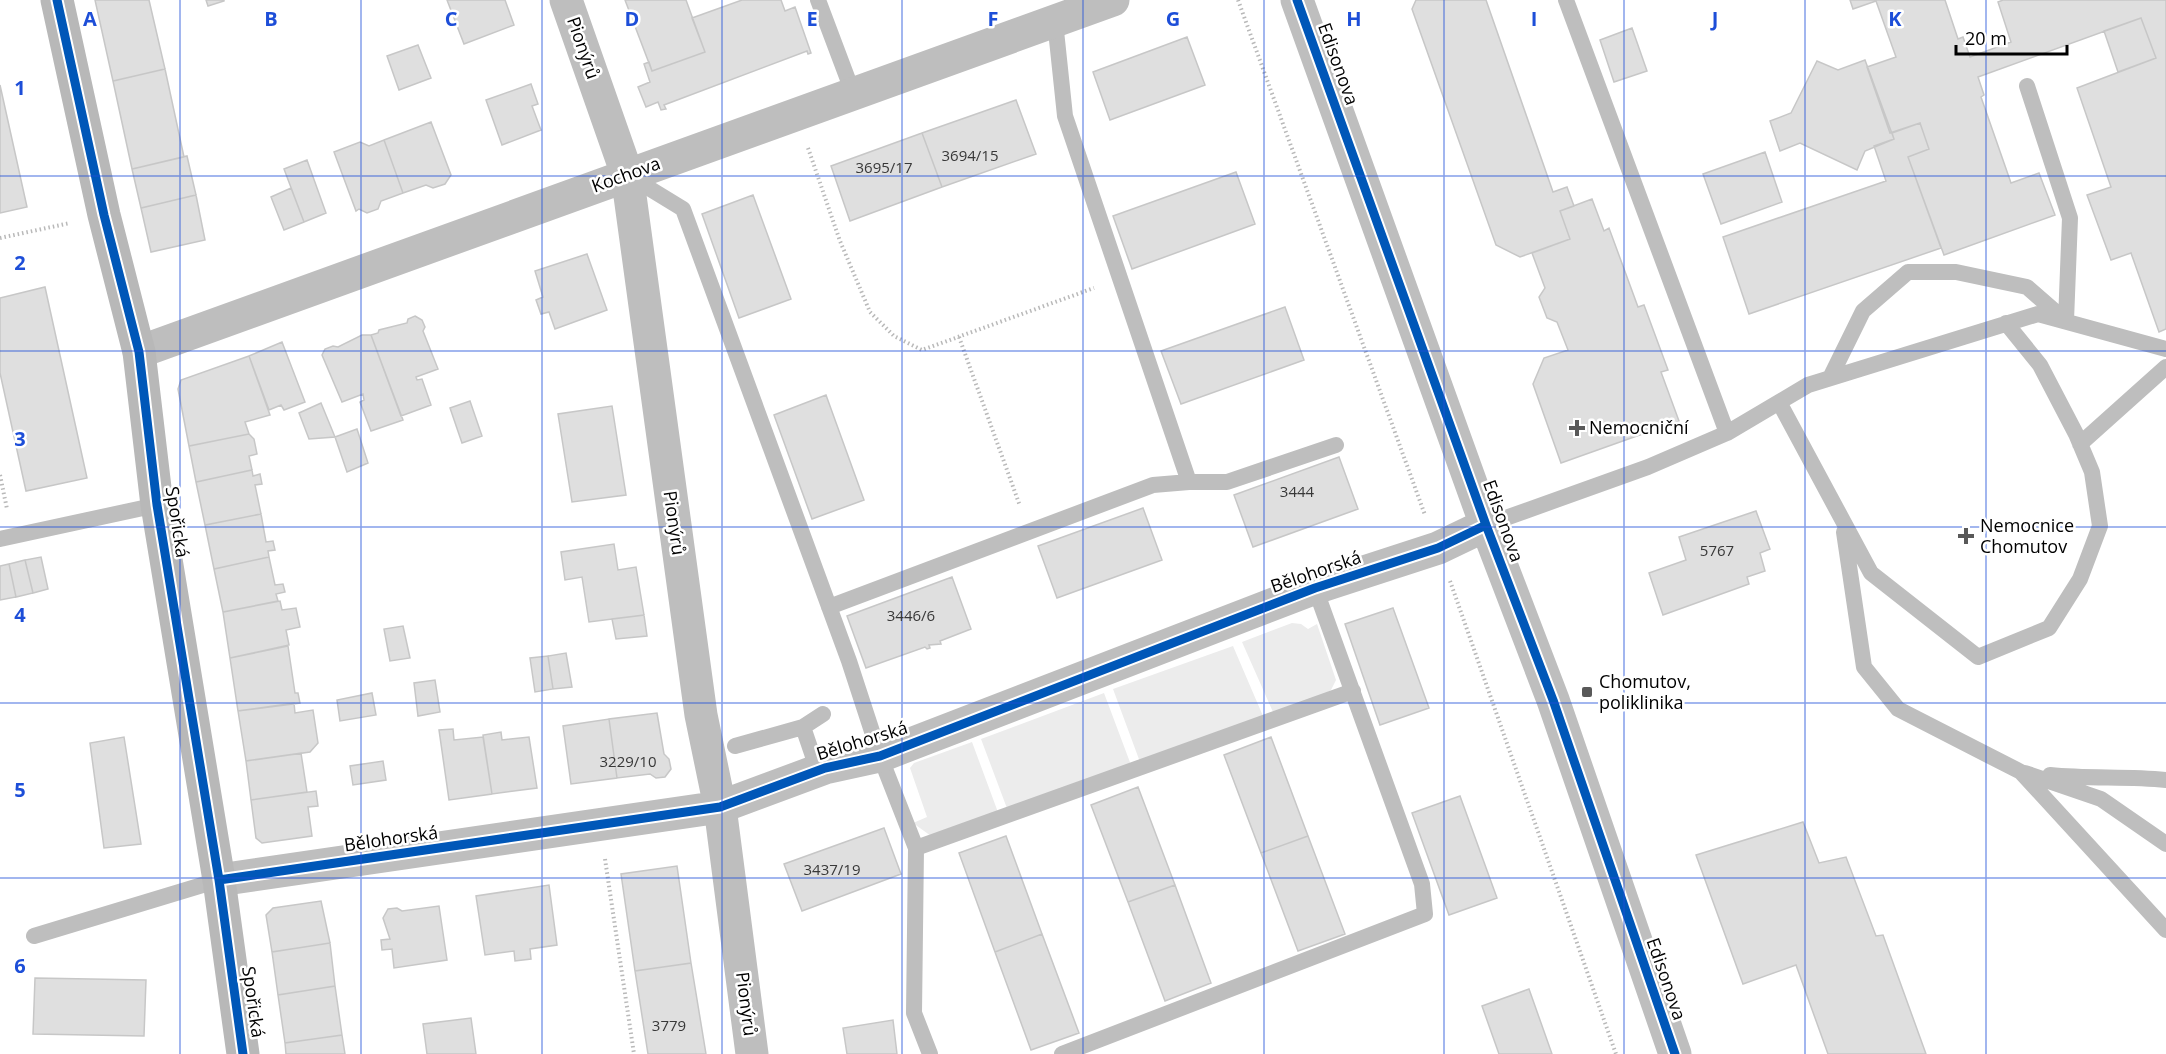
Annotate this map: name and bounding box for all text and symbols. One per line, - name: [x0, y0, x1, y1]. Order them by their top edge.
- text: A: [83, 5, 97, 32]
- text: B: [264, 5, 278, 32]
- text: C: [445, 5, 458, 32]
- text: D: [625, 5, 639, 32]
- text: E: [806, 5, 818, 32]
- text: F: [988, 5, 998, 32]
- text: G: [1166, 5, 1180, 32]
- text: H: [1346, 5, 1362, 32]
- text: I: [1531, 5, 1537, 32]
- text: J: [1710, 5, 1718, 32]
- text: K: [1888, 5, 1902, 32]
- street label: Pionýrů: [562, 13, 606, 82]
- scale bar: [1956, 18, 2067, 56]
- street label: Edisonova: [1313, 19, 1365, 108]
- text: 20 m: [1965, 26, 2007, 50]
- text: 1: [14, 74, 26, 101]
- house number: 3694/15: [942, 145, 998, 165]
- street label: Kochova: [588, 151, 663, 198]
- house number: 3695/17: [856, 157, 912, 177]
- text: 2: [14, 249, 26, 276]
- place label: Nemocniční: [1589, 415, 1689, 439]
- marker: Nemocniční: [1570, 421, 1584, 435]
- text: 3: [14, 425, 26, 452]
- street label: Edisonova: [1478, 476, 1530, 565]
- house number: 3444: [1280, 481, 1315, 501]
- street label: Spořická: [161, 485, 195, 559]
- street label: Pionýrů: [659, 489, 691, 557]
- place label: Nemocnice Chomutov: [1980, 513, 2074, 558]
- marker: Nemocnice Chomutov: [1957, 527, 1975, 545]
- house number: 5767: [1700, 540, 1734, 560]
- street label: Bělohorská: [1267, 544, 1364, 598]
- text: 4: [14, 601, 26, 628]
- house number: 3446/6: [887, 605, 935, 625]
- place label: Chomutov, poliklinika: [1599, 669, 1691, 714]
- marker: Chomutov, poliklinika: [1580, 685, 1594, 699]
- street label: Bělohorská: [813, 715, 910, 765]
- house number: 3229/10: [600, 751, 656, 771]
- text: 5: [14, 776, 26, 803]
- street label: Bělohorská: [342, 820, 439, 856]
- house number: 3437/19: [804, 859, 860, 879]
- street label: Edisonova: [1642, 934, 1692, 1023]
- text: 6: [14, 952, 26, 979]
- street label: Spořická: [237, 965, 271, 1039]
- street label: Pionýrů: [731, 970, 763, 1037]
- house number: 3779: [652, 1015, 686, 1035]

